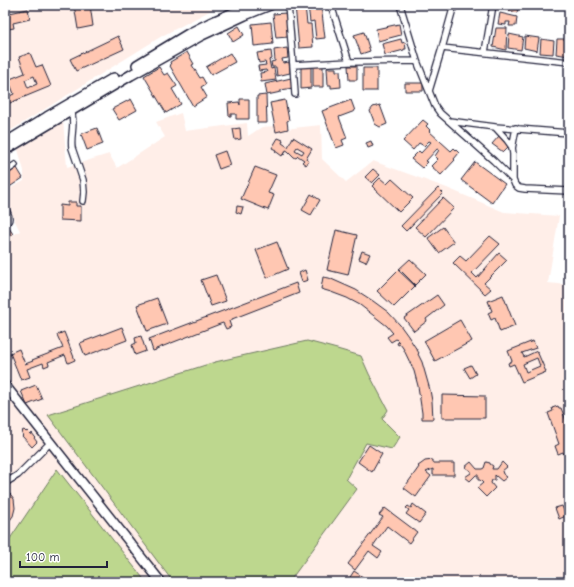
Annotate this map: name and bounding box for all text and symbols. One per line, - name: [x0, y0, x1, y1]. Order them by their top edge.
- scale bar: [20, 543, 107, 569]
- text: 100 m: [26, 550, 59, 564]

